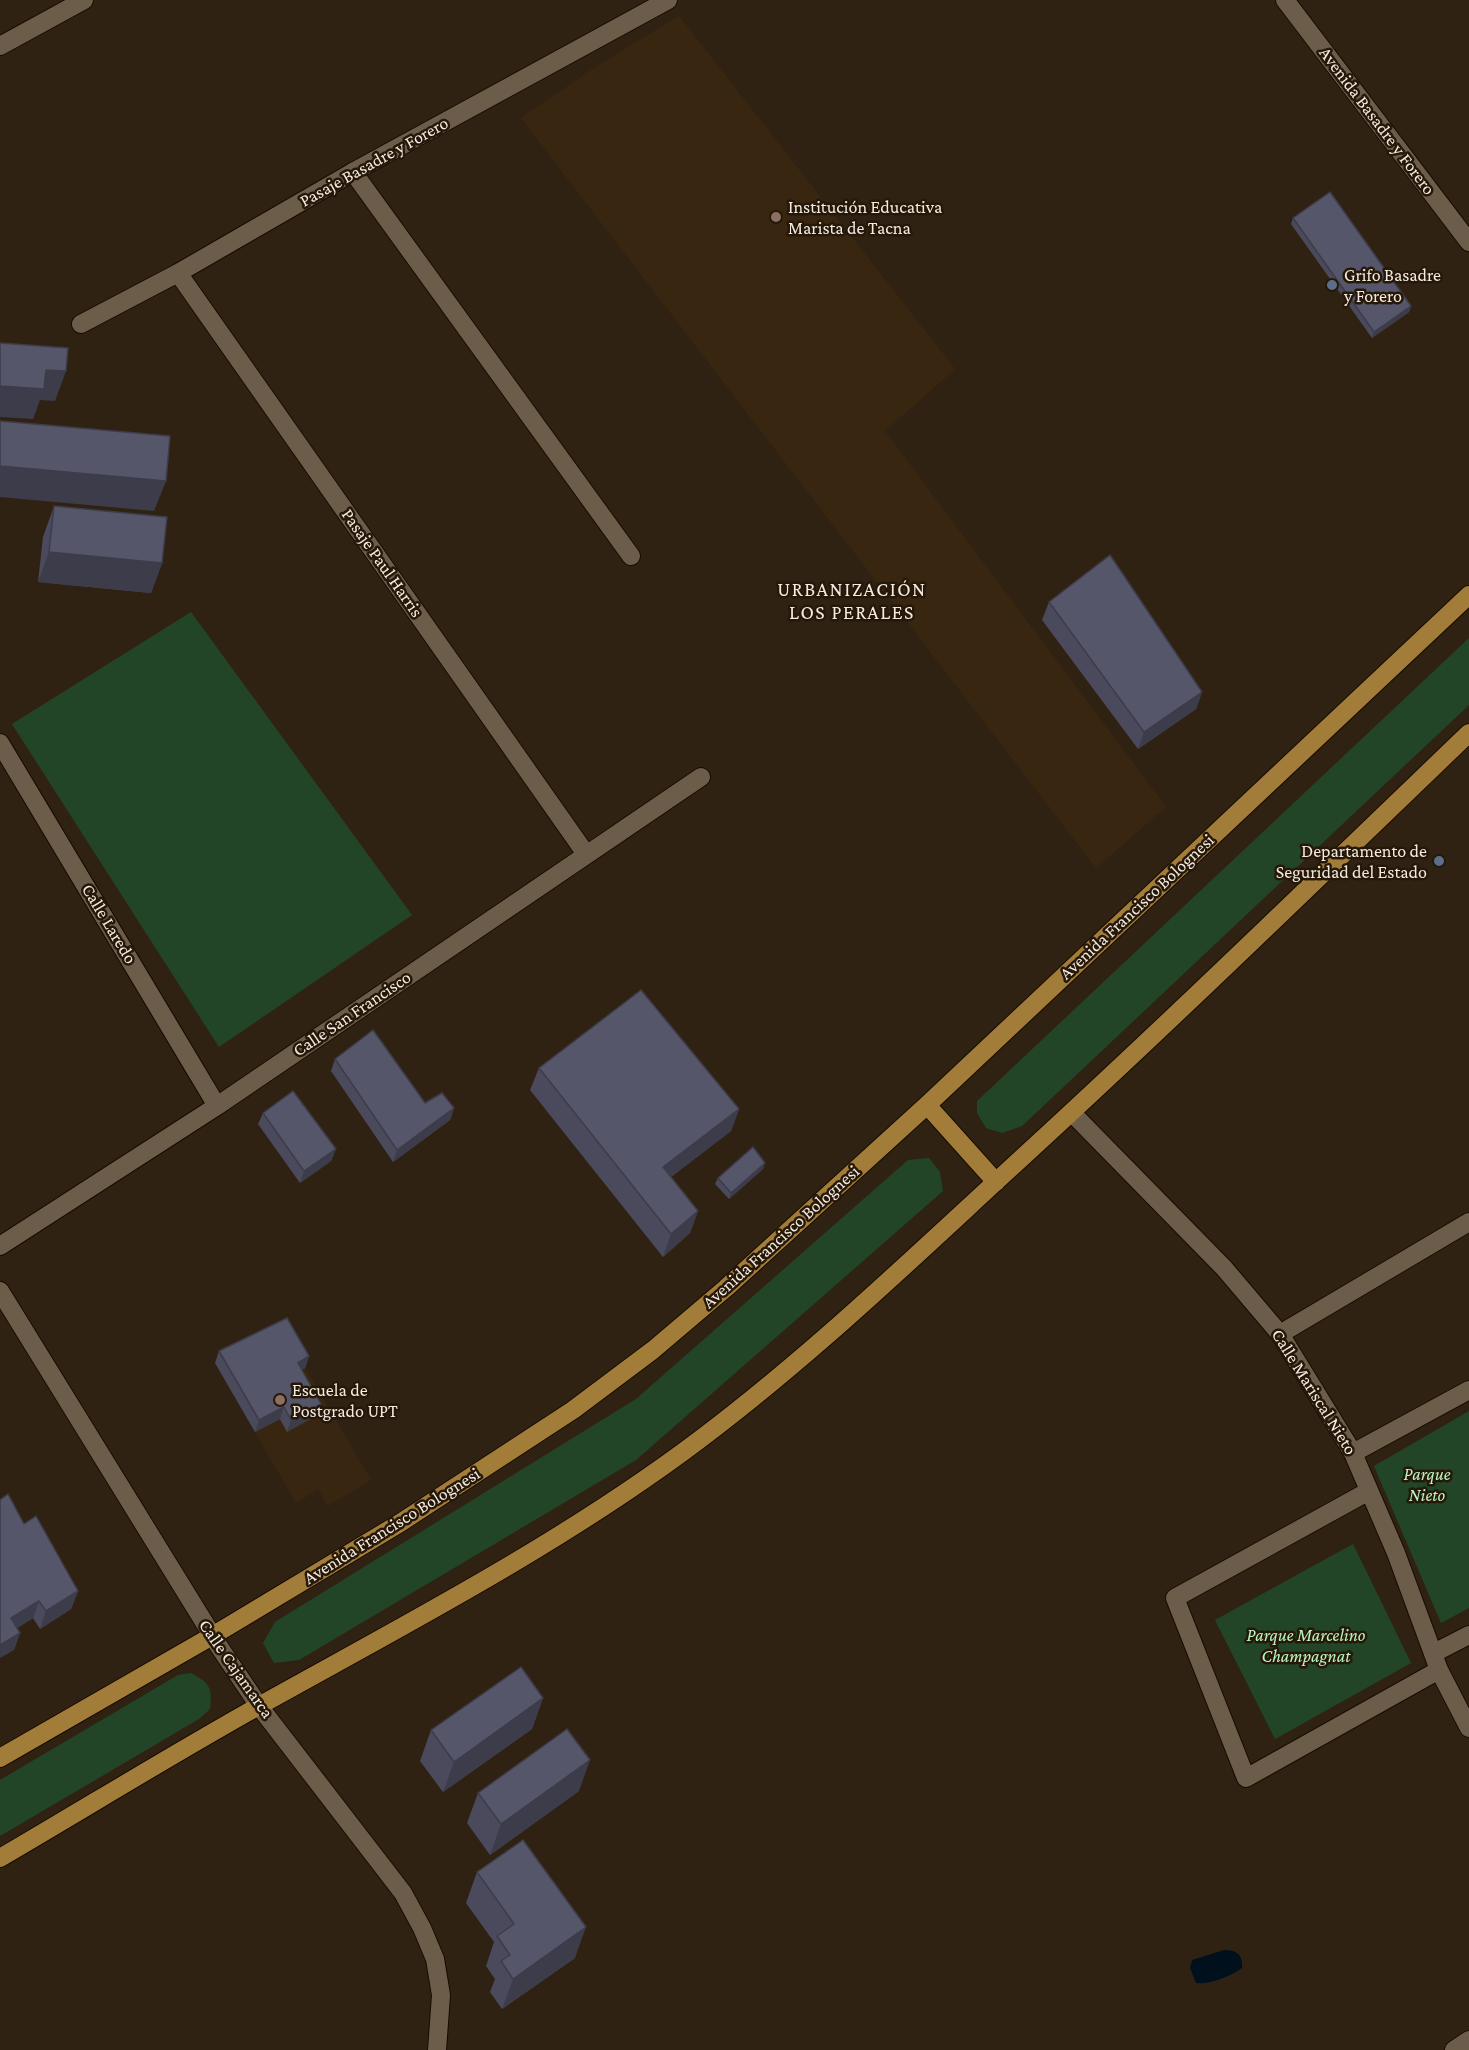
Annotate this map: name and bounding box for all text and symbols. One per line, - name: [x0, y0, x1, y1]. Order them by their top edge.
- street label: Avenida Basadre y Forero: [1314, 43, 1440, 199]
- street label: Pasaje Basadre y Forero: [296, 112, 452, 212]
- place label: Institución Educativa Marista de Tacna: [788, 196, 942, 238]
- marker: Institución Educativa Marista de Tacna: [769, 210, 783, 224]
- place label: Grifo Basadre y Forero: [1344, 264, 1441, 306]
- marker: Grifo Basadre y Forero: [1325, 278, 1339, 292]
- street label: Pasaje Paul Harris: [337, 505, 427, 621]
- district label: URBANIZACIÓN LOS PERALES: [777, 578, 927, 625]
- street label: Avenida Francisco Bolognesi: [1055, 830, 1219, 984]
- place label: Departamento de Seguridad del Estado: [1276, 840, 1427, 882]
- marker: Departamento de Seguridad del Estado: [1432, 854, 1446, 868]
- street label: Calle Laredo: [77, 880, 141, 968]
- street label: Calle San Francisco: [289, 967, 415, 1061]
- street label: Avenida Francisco Bolognesi: [698, 1161, 864, 1313]
- street label: Calle Mariscal Nieto: [1267, 1325, 1361, 1459]
- place label: Escuela de Postgrado UPT: [292, 1379, 398, 1422]
- marker: Escuela de Postgrado UPT: [273, 1393, 287, 1407]
- street label: Avenida Francisco Bolognesi: [300, 1463, 484, 1589]
- park label: Parque Nieto: [1404, 1463, 1450, 1506]
- street label: Calle Cajamarca: [194, 1615, 278, 1723]
- park label: Parque Marcelino Champagnat: [1247, 1624, 1365, 1666]

